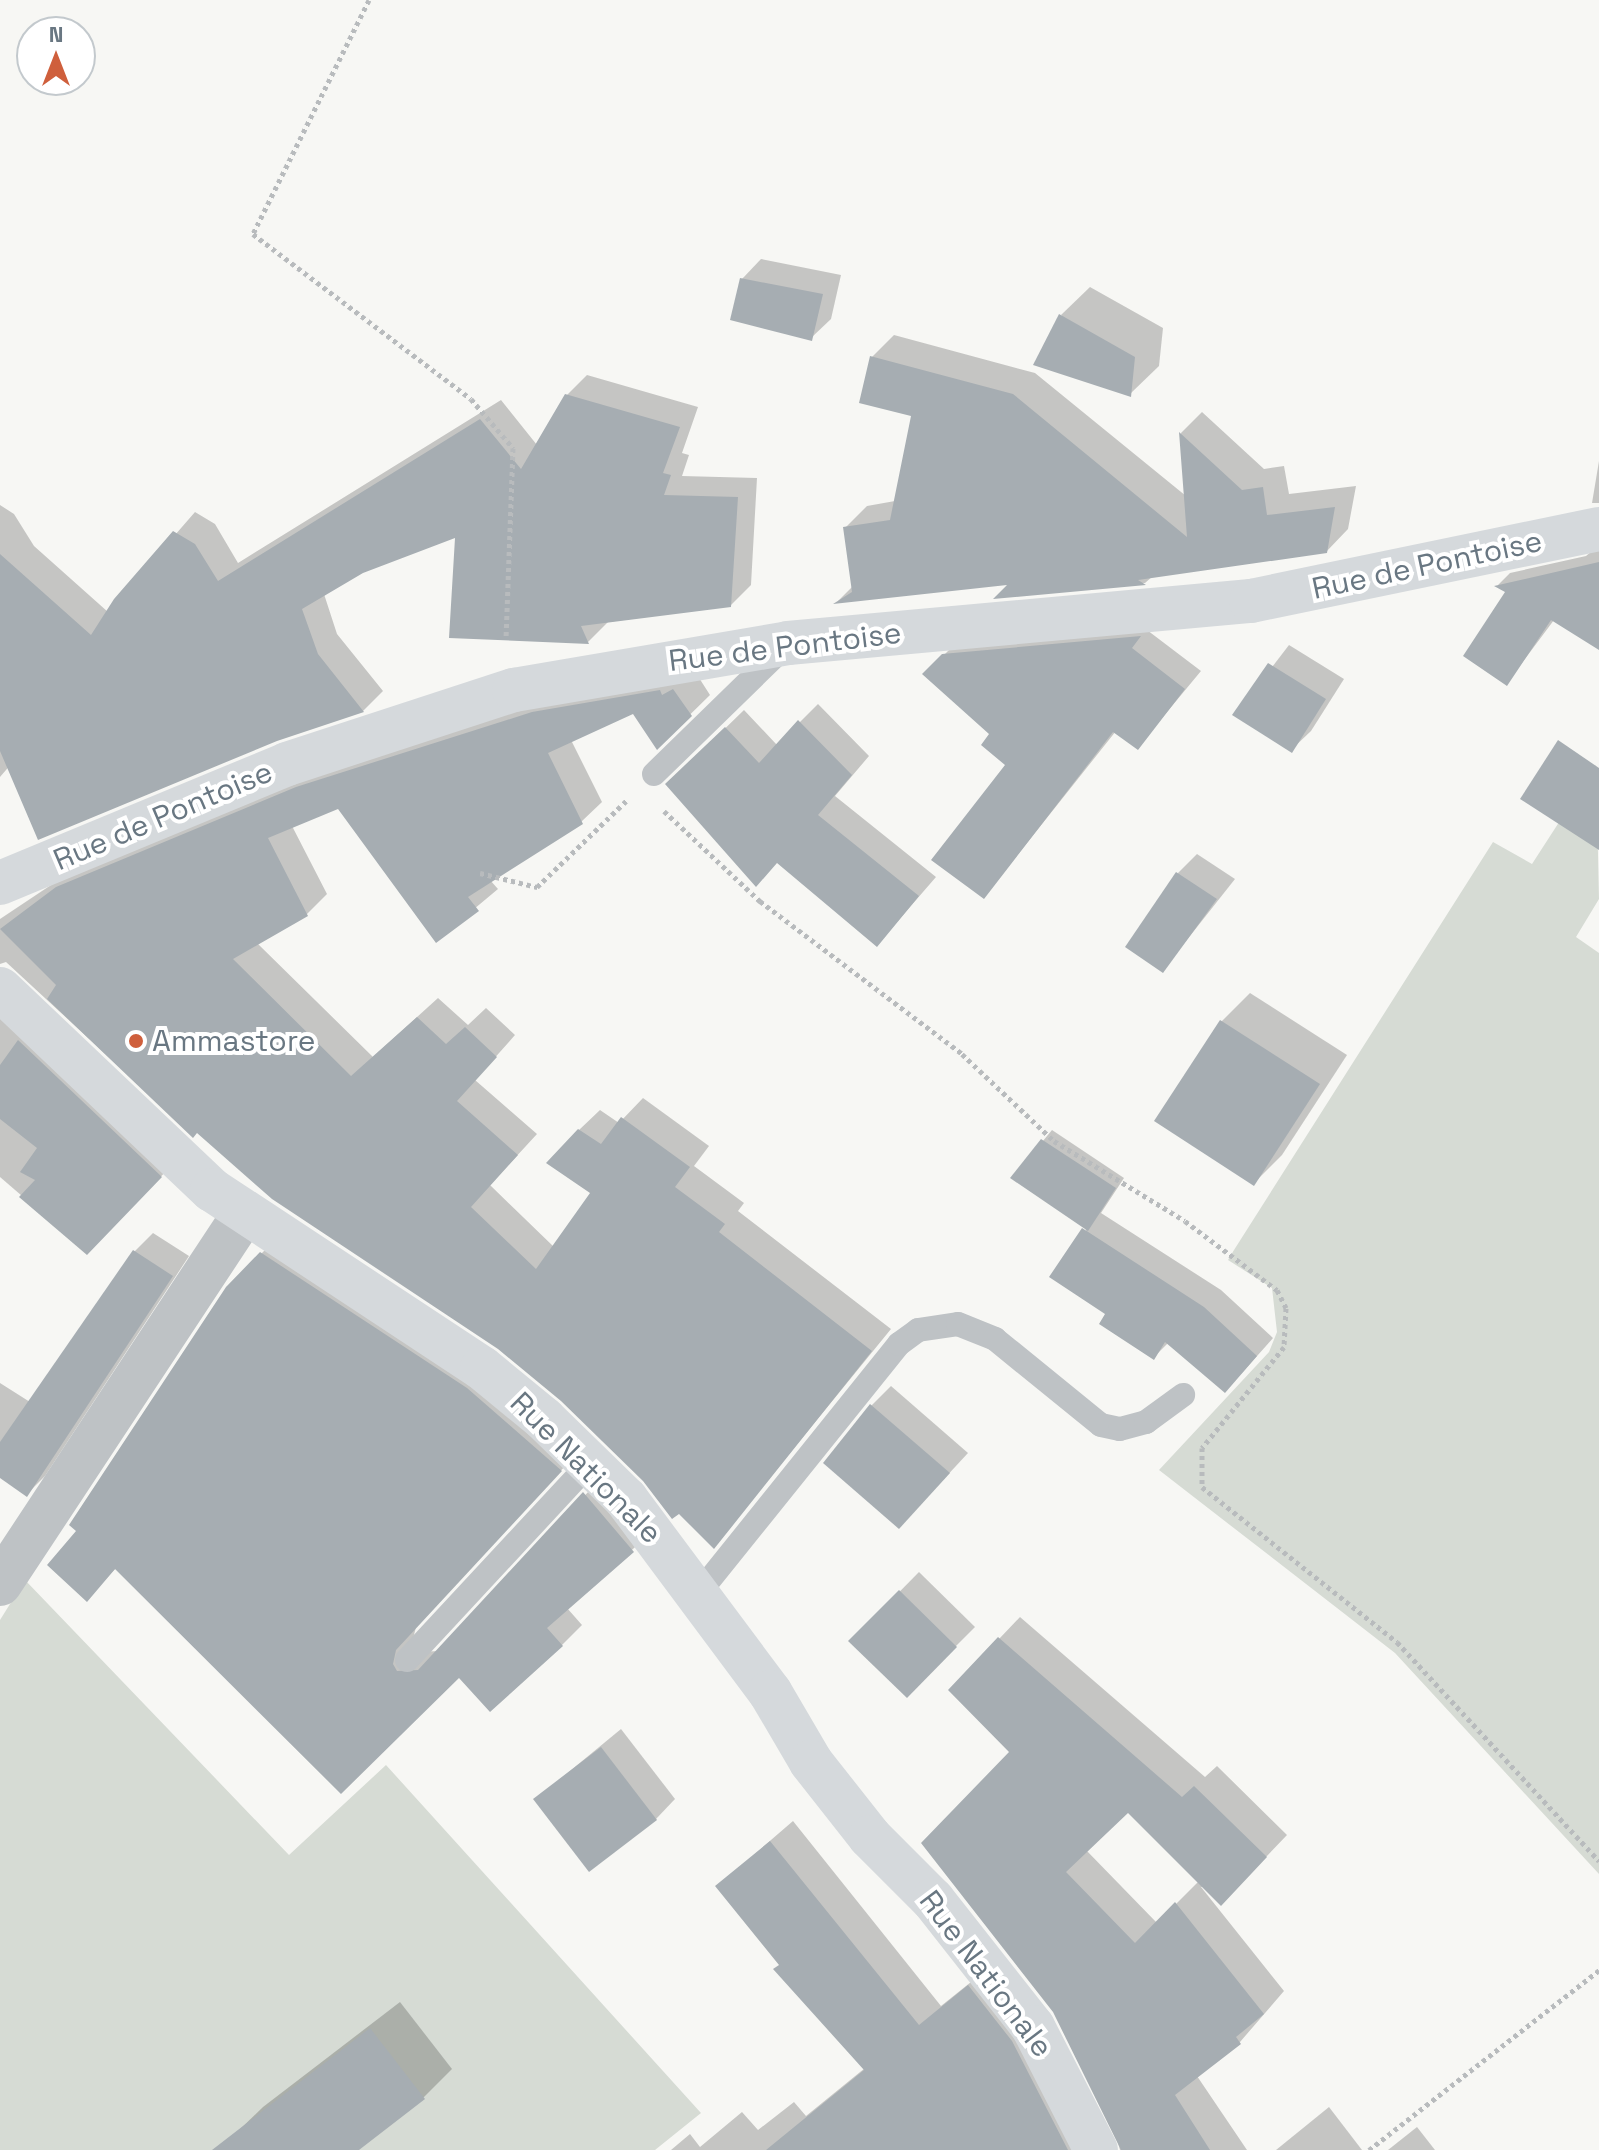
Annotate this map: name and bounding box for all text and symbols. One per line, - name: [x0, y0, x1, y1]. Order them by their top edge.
- north arrow: [16, 16, 96, 96]
- text: N: [49, 20, 63, 48]
- street label: Rue de Pontoise: [1309, 523, 1545, 607]
- street label: Rue de Pontoise: [667, 615, 903, 679]
- street label: Rue de Pontoise: [48, 754, 278, 878]
- place label: Ammastore: [152, 1023, 315, 1059]
- marker: Ammastore: [127, 1032, 145, 1050]
- street label: Rue Nationale: [503, 1385, 669, 1551]
- street label: Rue Nationale: [912, 1884, 1060, 2064]

